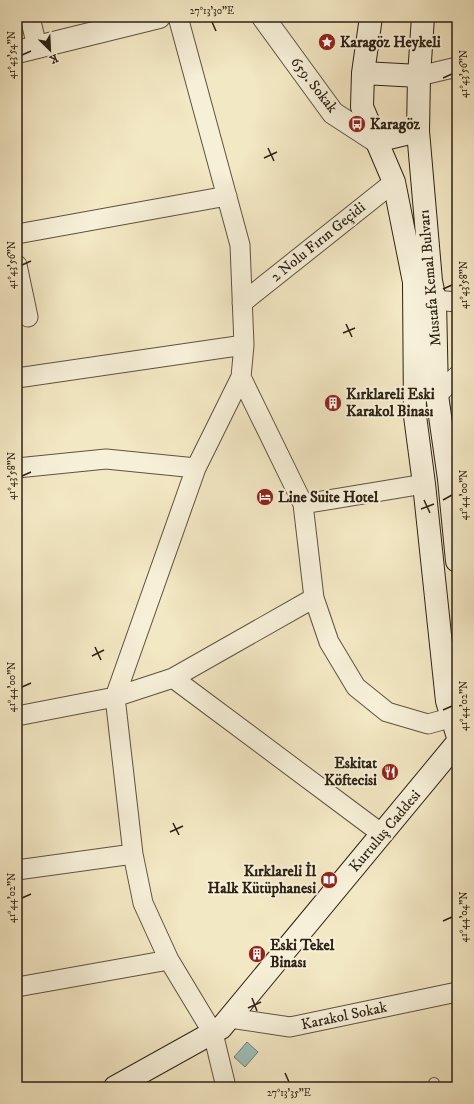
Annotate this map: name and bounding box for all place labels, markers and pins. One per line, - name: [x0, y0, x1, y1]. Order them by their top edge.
- place icon: Karagöz Heykeli: [317, 32, 337, 52]
- place label: Karagöz Heykeli: [340, 33, 441, 52]
- bus stop icon: Karagöz: [347, 114, 367, 134]
- place label: Karagöz: [370, 115, 420, 134]
- place label: Kırklareli Eski Karakol Binası: [346, 385, 435, 421]
- building icon: Kırklareli Eski Karakol Binası: [323, 393, 343, 413]
- hotel icon: Line Suite Hotel: [255, 487, 275, 507]
- place label: Line Suite Hotel: [278, 488, 379, 507]
- place label: Eskitat Köftecisi: [324, 754, 377, 790]
- restaurant icon: Eskitat Köftecisi: [380, 762, 400, 782]
- place label: Kırklareli İl Halk Kütüphanesi: [208, 861, 316, 898]
- library icon: Kırklareli İl Halk Kütüphanesi: [319, 870, 339, 890]
- place label: Eski Tekel Binası: [270, 936, 335, 972]
- building icon: Eski Tekel Binası: [247, 944, 267, 964]

